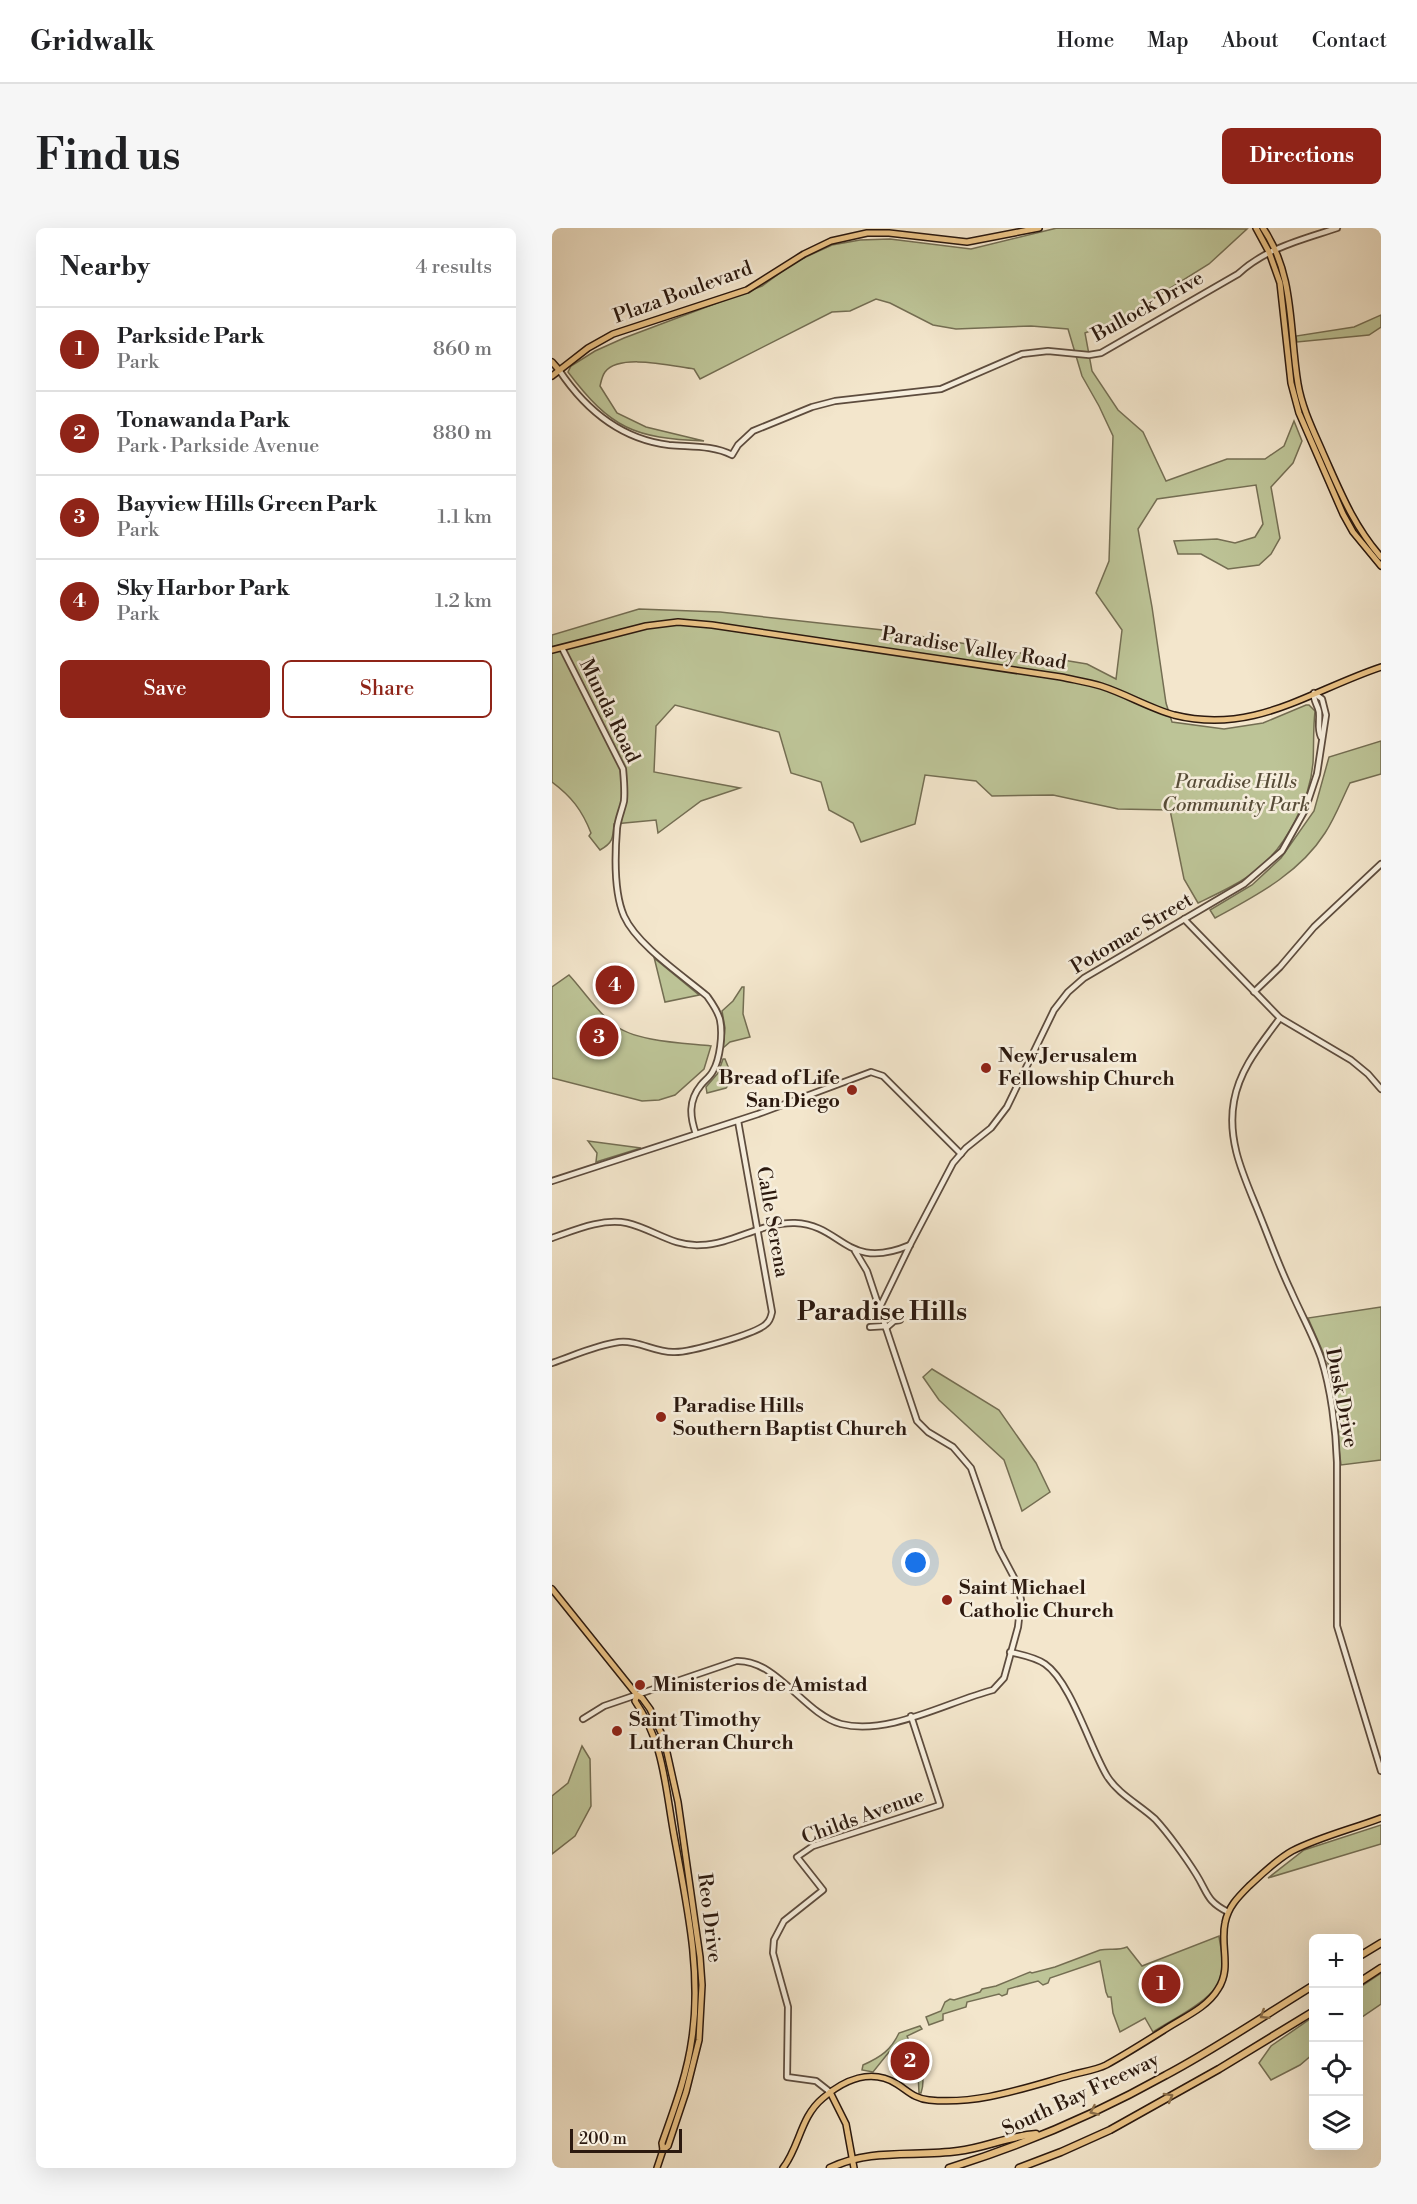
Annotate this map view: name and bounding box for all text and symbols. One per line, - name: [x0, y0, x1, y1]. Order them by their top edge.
- text: Gridwalk: [30, 24, 154, 59]
- text: Home: [1057, 28, 1114, 54]
- text: Map: [1147, 28, 1189, 54]
- text: About: [1222, 28, 1279, 54]
- text: Contact: [1312, 28, 1387, 54]
- button: Directions: [1222, 128, 1381, 184]
- text: Find us: [36, 130, 180, 183]
- text: Nearby: [60, 251, 150, 283]
- text: 4 results: [415, 255, 492, 280]
- street label: Plaza Boulevard: [610, 256, 756, 330]
- street label: Bullock Drive: [1087, 266, 1208, 349]
- text: Parkside Park: [117, 323, 264, 350]
- text: 1: [75, 337, 84, 362]
- text: 860 m: [433, 337, 492, 362]
- text: Park: [117, 350, 159, 375]
- text: Tonawanda Park: [117, 407, 290, 434]
- text: 2: [73, 421, 86, 446]
- text: 880 m: [433, 421, 492, 446]
- text: Park · Parkside Avenue: [117, 434, 319, 459]
- text: Bayview Hills Green Park: [117, 491, 377, 518]
- text: 3: [73, 505, 86, 530]
- text: 1.1 km: [438, 505, 492, 530]
- text: Park: [117, 518, 159, 543]
- text: Sky Harbor Park: [117, 575, 290, 602]
- text: 4: [73, 589, 86, 614]
- text: 1.2 km: [435, 589, 492, 614]
- text: Park: [117, 602, 159, 627]
- street label: Paradise Valley Road: [880, 622, 1069, 676]
- street label: Munda Road: [573, 655, 645, 768]
- button: Save: [60, 660, 270, 718]
- button: Share: [282, 660, 492, 718]
- park label: Paradise Hills Community Park: [1162, 770, 1310, 818]
- street label: Potomac Street: [1067, 888, 1197, 980]
- pin: 4: [596, 962, 634, 1008]
- pin: 3: [580, 1014, 618, 1060]
- place label: New Jerusalem Fellowship Church: [998, 1044, 1175, 1092]
- marker: New Jerusalem Fellowship Church: [979, 1061, 993, 1075]
- place label: Bread of Life San Diego: [719, 1066, 840, 1114]
- marker: Bread of Life San Diego: [845, 1083, 859, 1097]
- street label: Calle Serena: [750, 1165, 794, 1280]
- district label: Paradise Hills: [797, 1296, 967, 1328]
- street label: Dusk Drive: [1319, 1346, 1363, 1450]
- place label: Paradise Hills Southern Baptist Church: [673, 1394, 908, 1442]
- marker: Paradise Hills Southern Baptist Church: [654, 1410, 668, 1424]
- your location: [901, 1548, 930, 1577]
- place label: Saint Michael Catholic Church: [959, 1576, 1114, 1624]
- marker: Saint Michael Catholic Church: [940, 1593, 954, 1607]
- place label: Ministerios de Amistad: [652, 1673, 868, 1698]
- marker: Ministerios de Amistad: [633, 1678, 647, 1692]
- place label: Saint Timothy Lutheran Church: [629, 1708, 794, 1756]
- marker: Saint Timothy Lutheran Church: [610, 1724, 624, 1738]
- street label: Childs Avenue: [798, 1783, 928, 1851]
- street label: Reo Drive: [691, 1872, 727, 1964]
- map controls: [1309, 1934, 1363, 2150]
- button: +: [1309, 1934, 1363, 1988]
- pin: 1: [1142, 1962, 1180, 2006]
- button: −: [1309, 1988, 1363, 2042]
- one-way arrow: [1260, 2008, 1270, 2020]
- pin: 2: [890, 2038, 930, 2084]
- button: locate: [1309, 2042, 1363, 2096]
- street label: South Bay Freeway: [998, 2048, 1164, 2142]
- one-way arrow: [1163, 2093, 1173, 2104]
- button: layers: [1309, 2096, 1363, 2150]
- one-way arrow: [1090, 2104, 1101, 2116]
- scale bar: [570, 2126, 682, 2154]
- text: 200 m: [579, 2129, 627, 2149]

